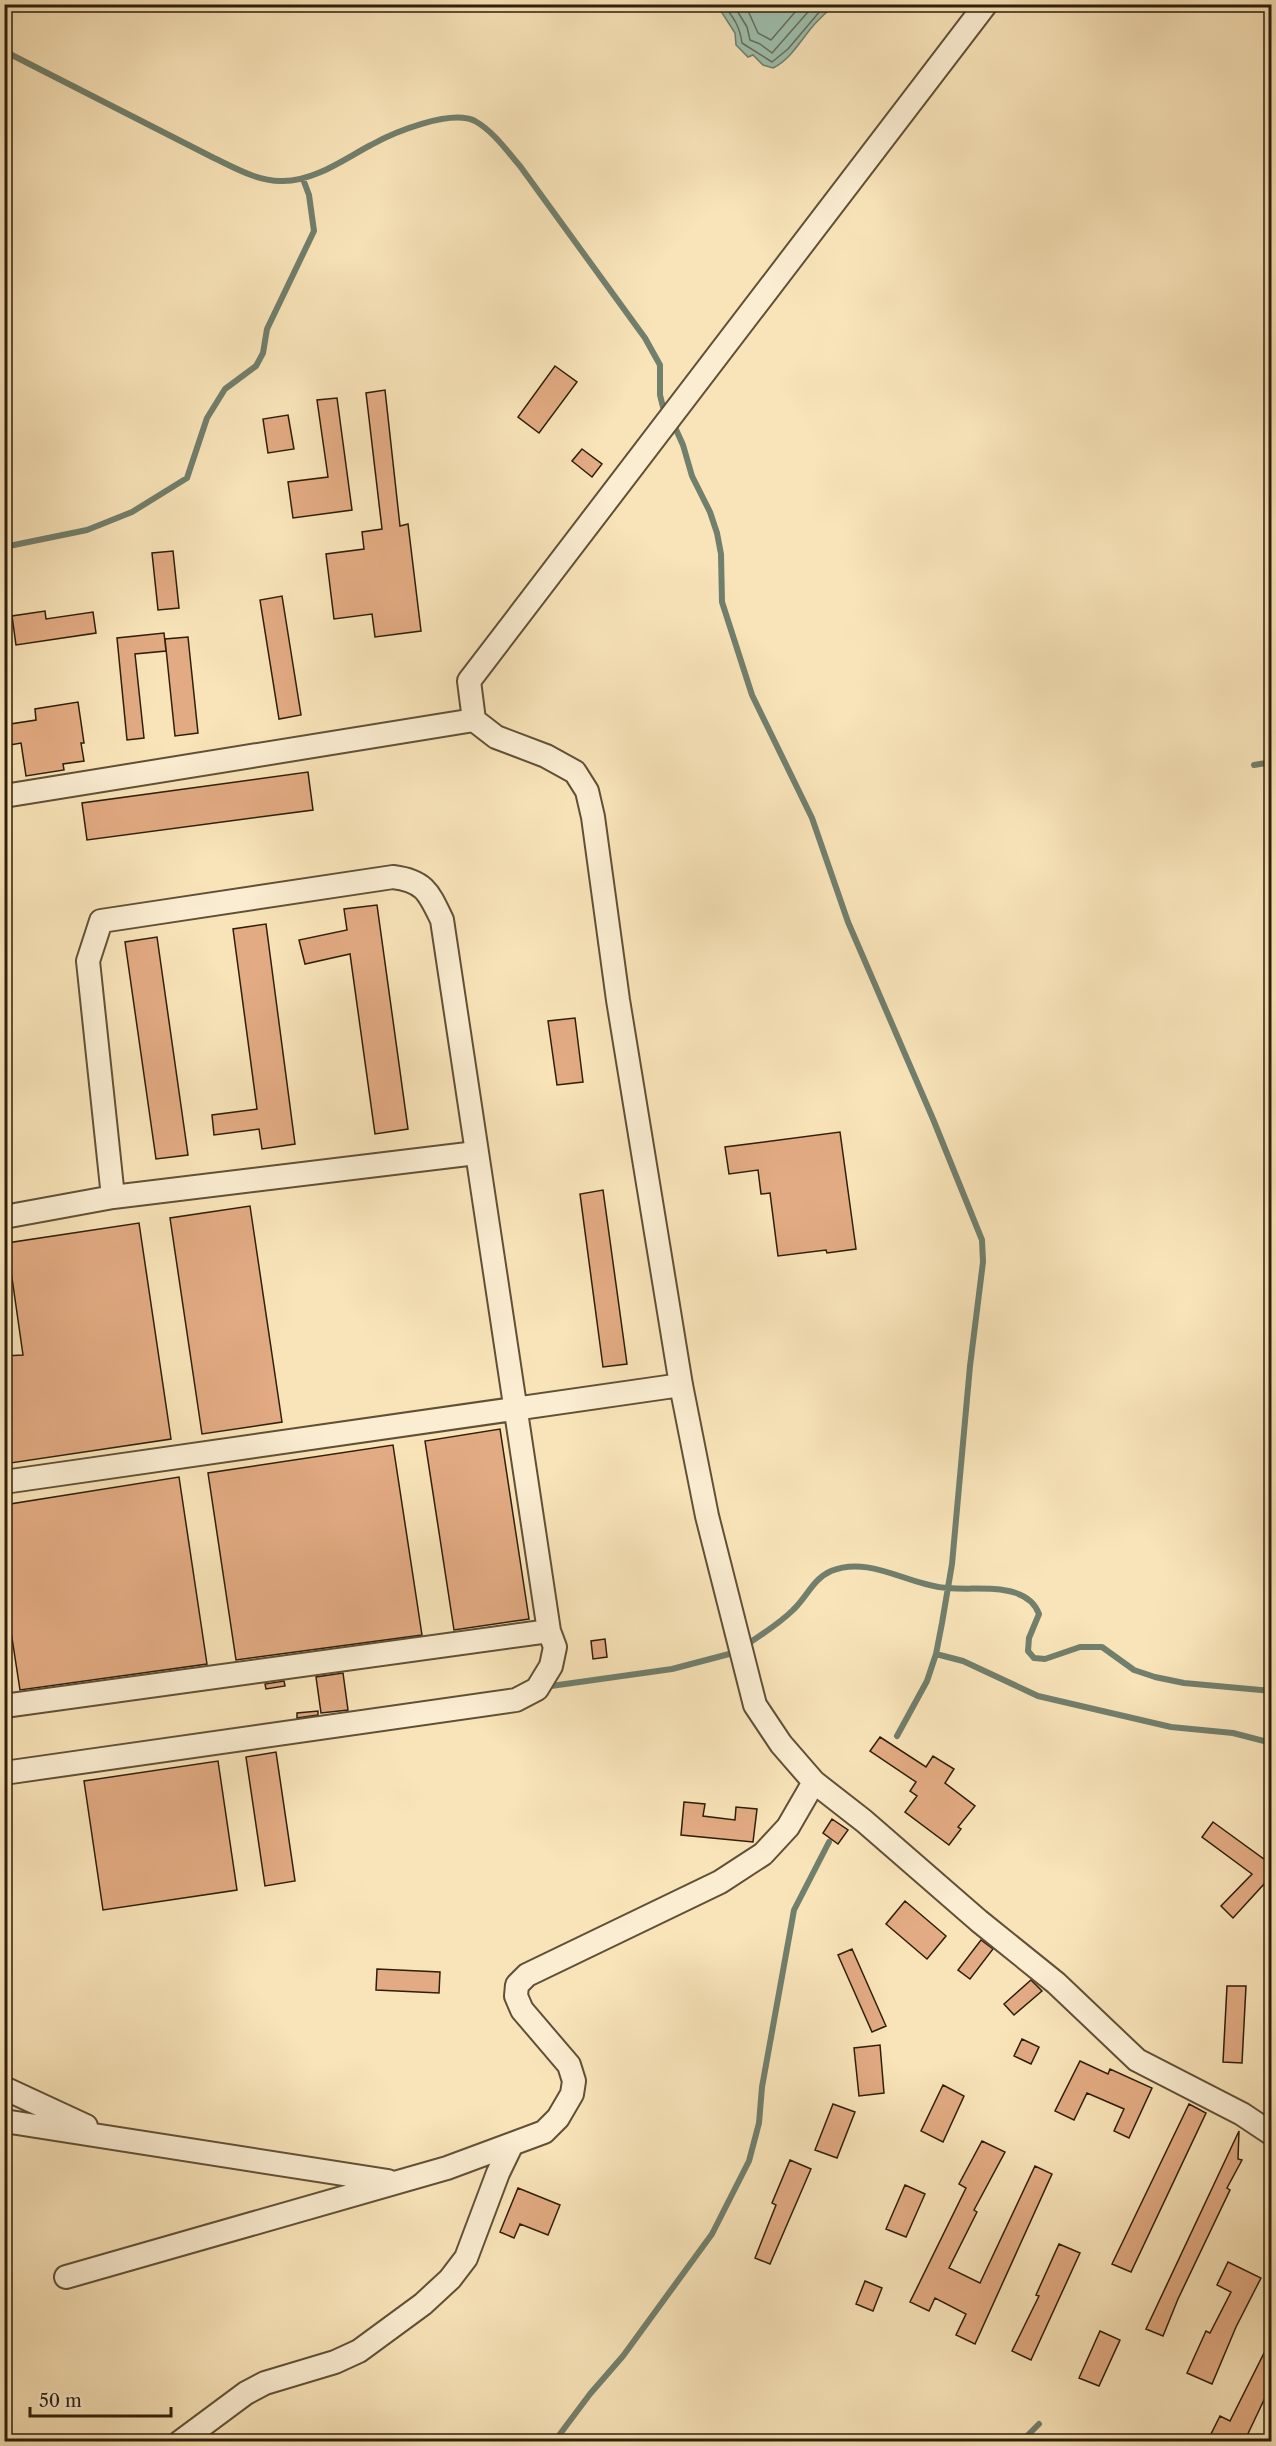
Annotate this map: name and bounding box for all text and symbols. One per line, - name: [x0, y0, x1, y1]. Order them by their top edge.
- scale bar: [30, 2380, 171, 2418]
- text: 50 m: [39, 2390, 82, 2412]

